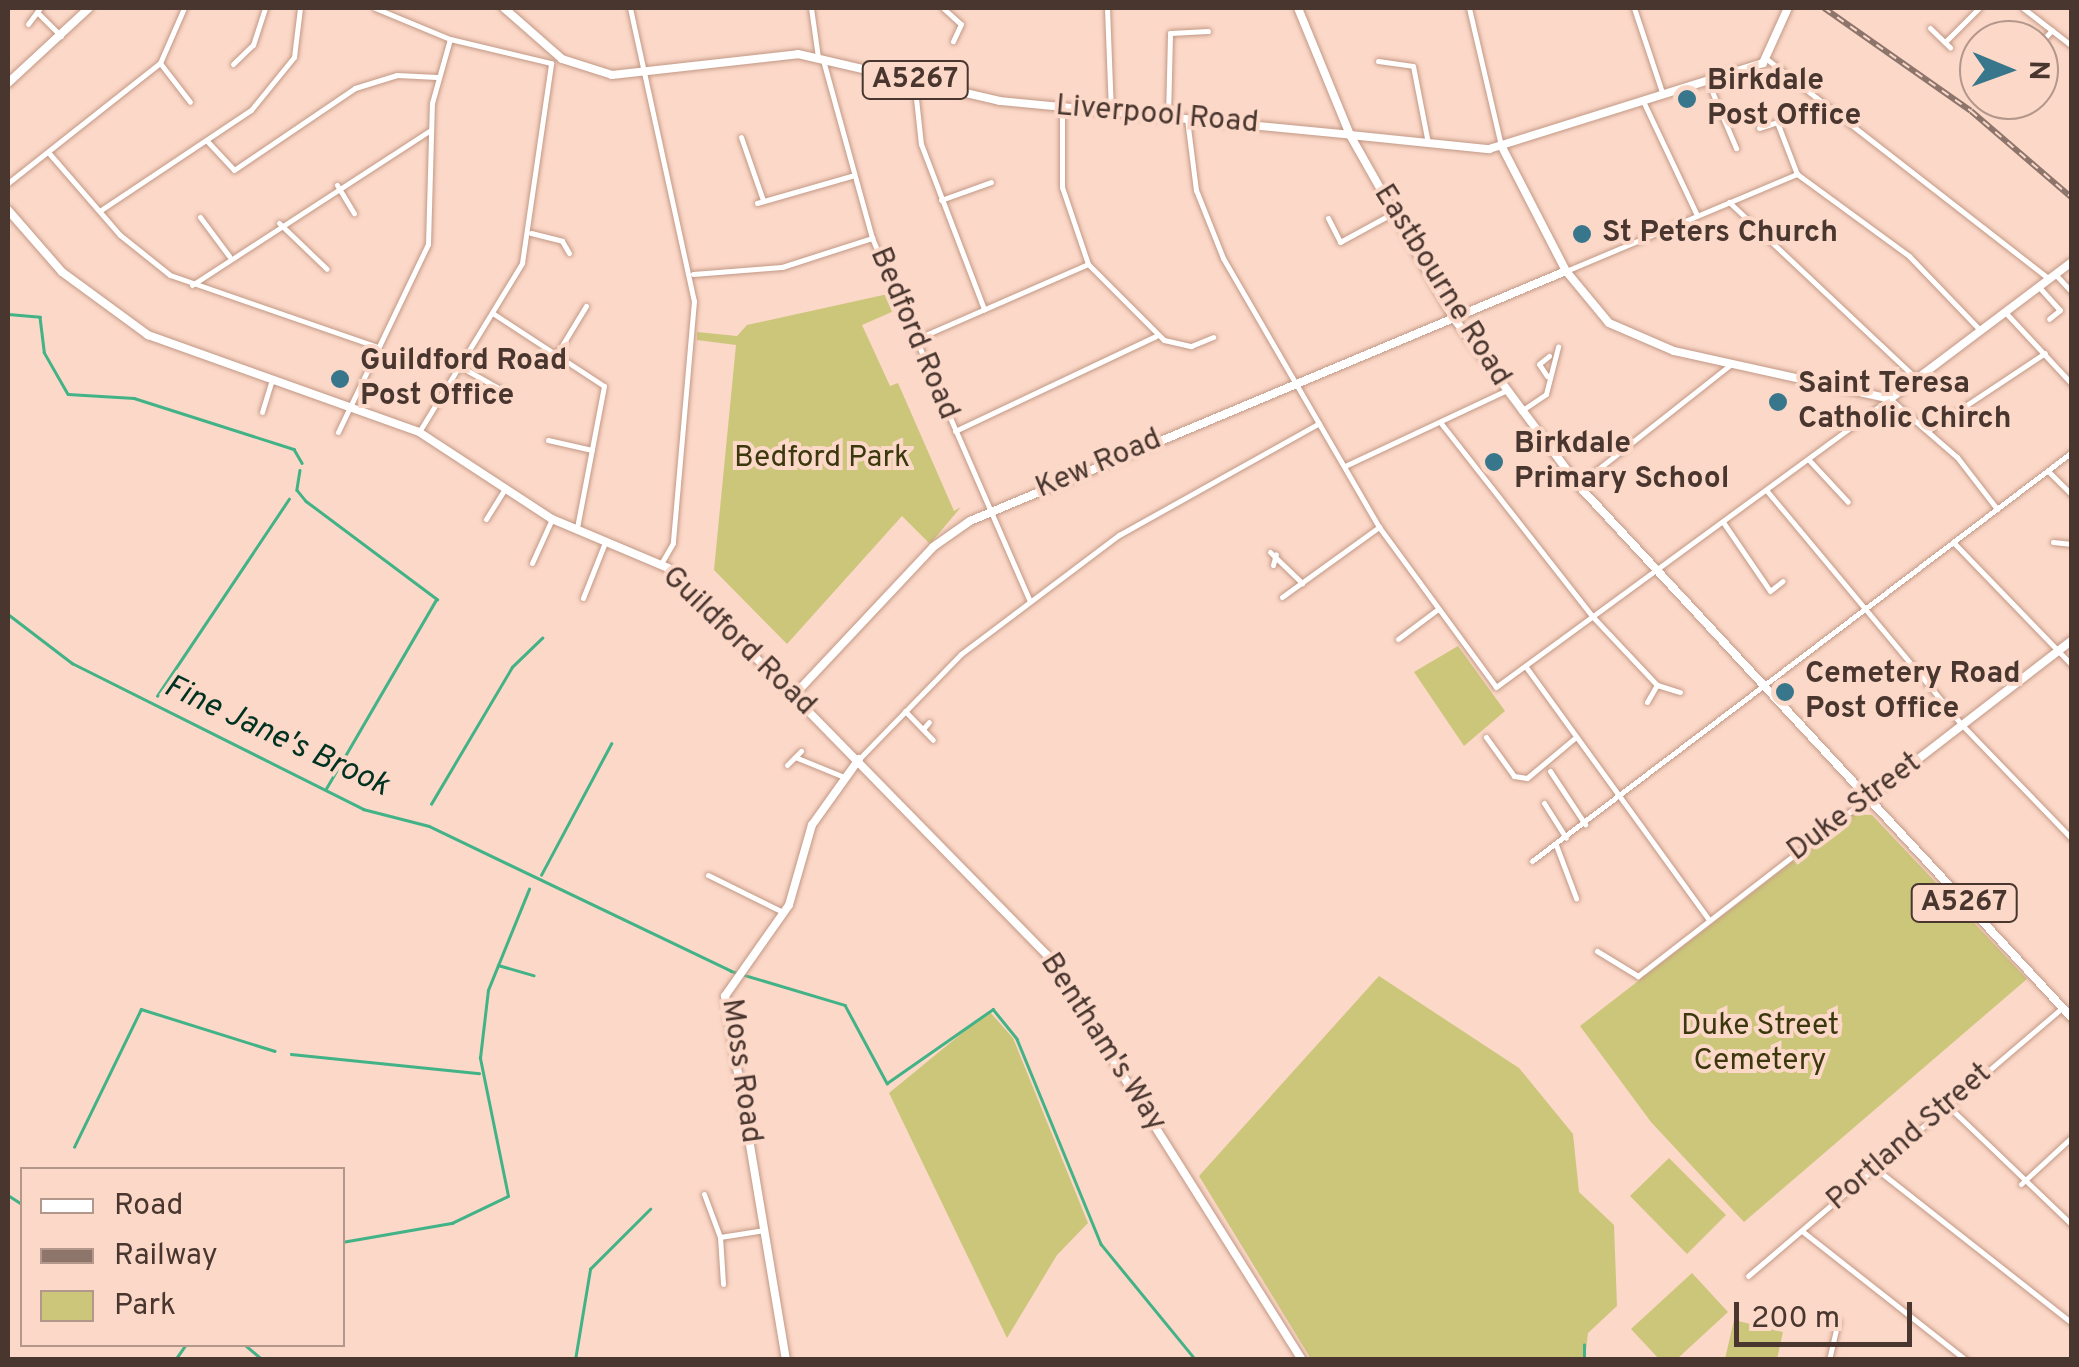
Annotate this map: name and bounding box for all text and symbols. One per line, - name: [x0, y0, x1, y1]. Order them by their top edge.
- north arrow: [1959, 20, 2059, 120]
- road number: A5267: [860, 57, 970, 103]
- text: N: [2019, 60, 2055, 81]
- place label: Birkdale Post Office: [1707, 64, 1861, 134]
- marker: Birkdale Post Office: [1676, 88, 1698, 110]
- street label: Liverpool Road: [1054, 89, 1260, 143]
- street label: Eastbourne Road: [1365, 179, 1517, 393]
- place label: St Peters Church: [1602, 216, 1838, 252]
- marker: St Peters Church: [1571, 223, 1593, 245]
- street label: Bedford Road: [861, 242, 965, 426]
- place label: Guildford Road Post Office: [360, 344, 567, 414]
- place label: Saint Teresa Catholic Chirch: [1798, 367, 2012, 438]
- marker: Guildford Road Post Office: [329, 368, 351, 390]
- marker: Saint Teresa Catholic Chirch: [1767, 391, 1789, 413]
- street label: Kew Road: [1031, 422, 1167, 508]
- place label: Birkdale Primary School: [1514, 427, 1729, 498]
- park label: Bedford Park: [734, 441, 910, 477]
- marker: Birkdale Primary School: [1483, 451, 1505, 473]
- street label: Guildford Road: [654, 560, 822, 724]
- place label: Cemetery Road Post Office: [1805, 657, 2021, 728]
- water label: Fine Jane's Brook: [157, 668, 395, 806]
- marker: Cemetery Road Post Office: [1774, 681, 1796, 703]
- street label: Duke Street: [1781, 746, 1929, 870]
- road number: A5267: [1909, 880, 2019, 926]
- street label: Bentham's Way: [1031, 947, 1173, 1139]
- street label: Moss Road: [712, 997, 768, 1145]
- park label: Duke Street Cemetery: [1681, 1009, 1839, 1080]
- street label: Portland Street: [1820, 1057, 2000, 1219]
- legend: [20, 1167, 345, 1347]
- text: Road: [114, 1188, 183, 1225]
- text: Railway: [114, 1238, 218, 1275]
- scale bar: [1739, 1282, 1916, 1344]
- text: Park: [114, 1288, 176, 1325]
- text: 200 m: [1751, 1301, 1840, 1338]

